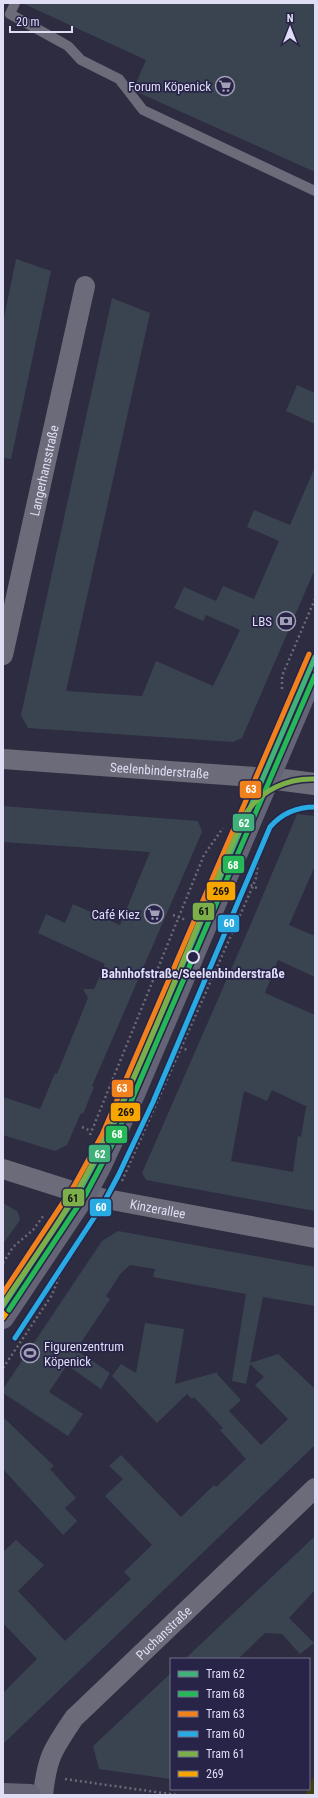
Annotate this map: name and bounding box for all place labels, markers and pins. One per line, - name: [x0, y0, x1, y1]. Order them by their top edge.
- supermarket icon: Forum Köpenick: [214, 75, 236, 97]
- place label: Forum Köpenick: [128, 79, 211, 94]
- bank icon: LBS: [275, 610, 297, 632]
- place label: LBS: [252, 614, 272, 629]
- supermarket icon: Café Kiez: [143, 903, 165, 925]
- place label: Café Kiez: [91, 907, 140, 922]
- marker: Bahnhofstraße/Seelenbinderstraße: [186, 950, 200, 964]
- place label: Bahnhofstraße/Seelenbinderstraße: [101, 966, 285, 981]
- place label: Figurenzentrum Köpenick: [44, 1339, 124, 1369]
- sports icon: Figurenzentrum Köpenick: [19, 1342, 41, 1364]

